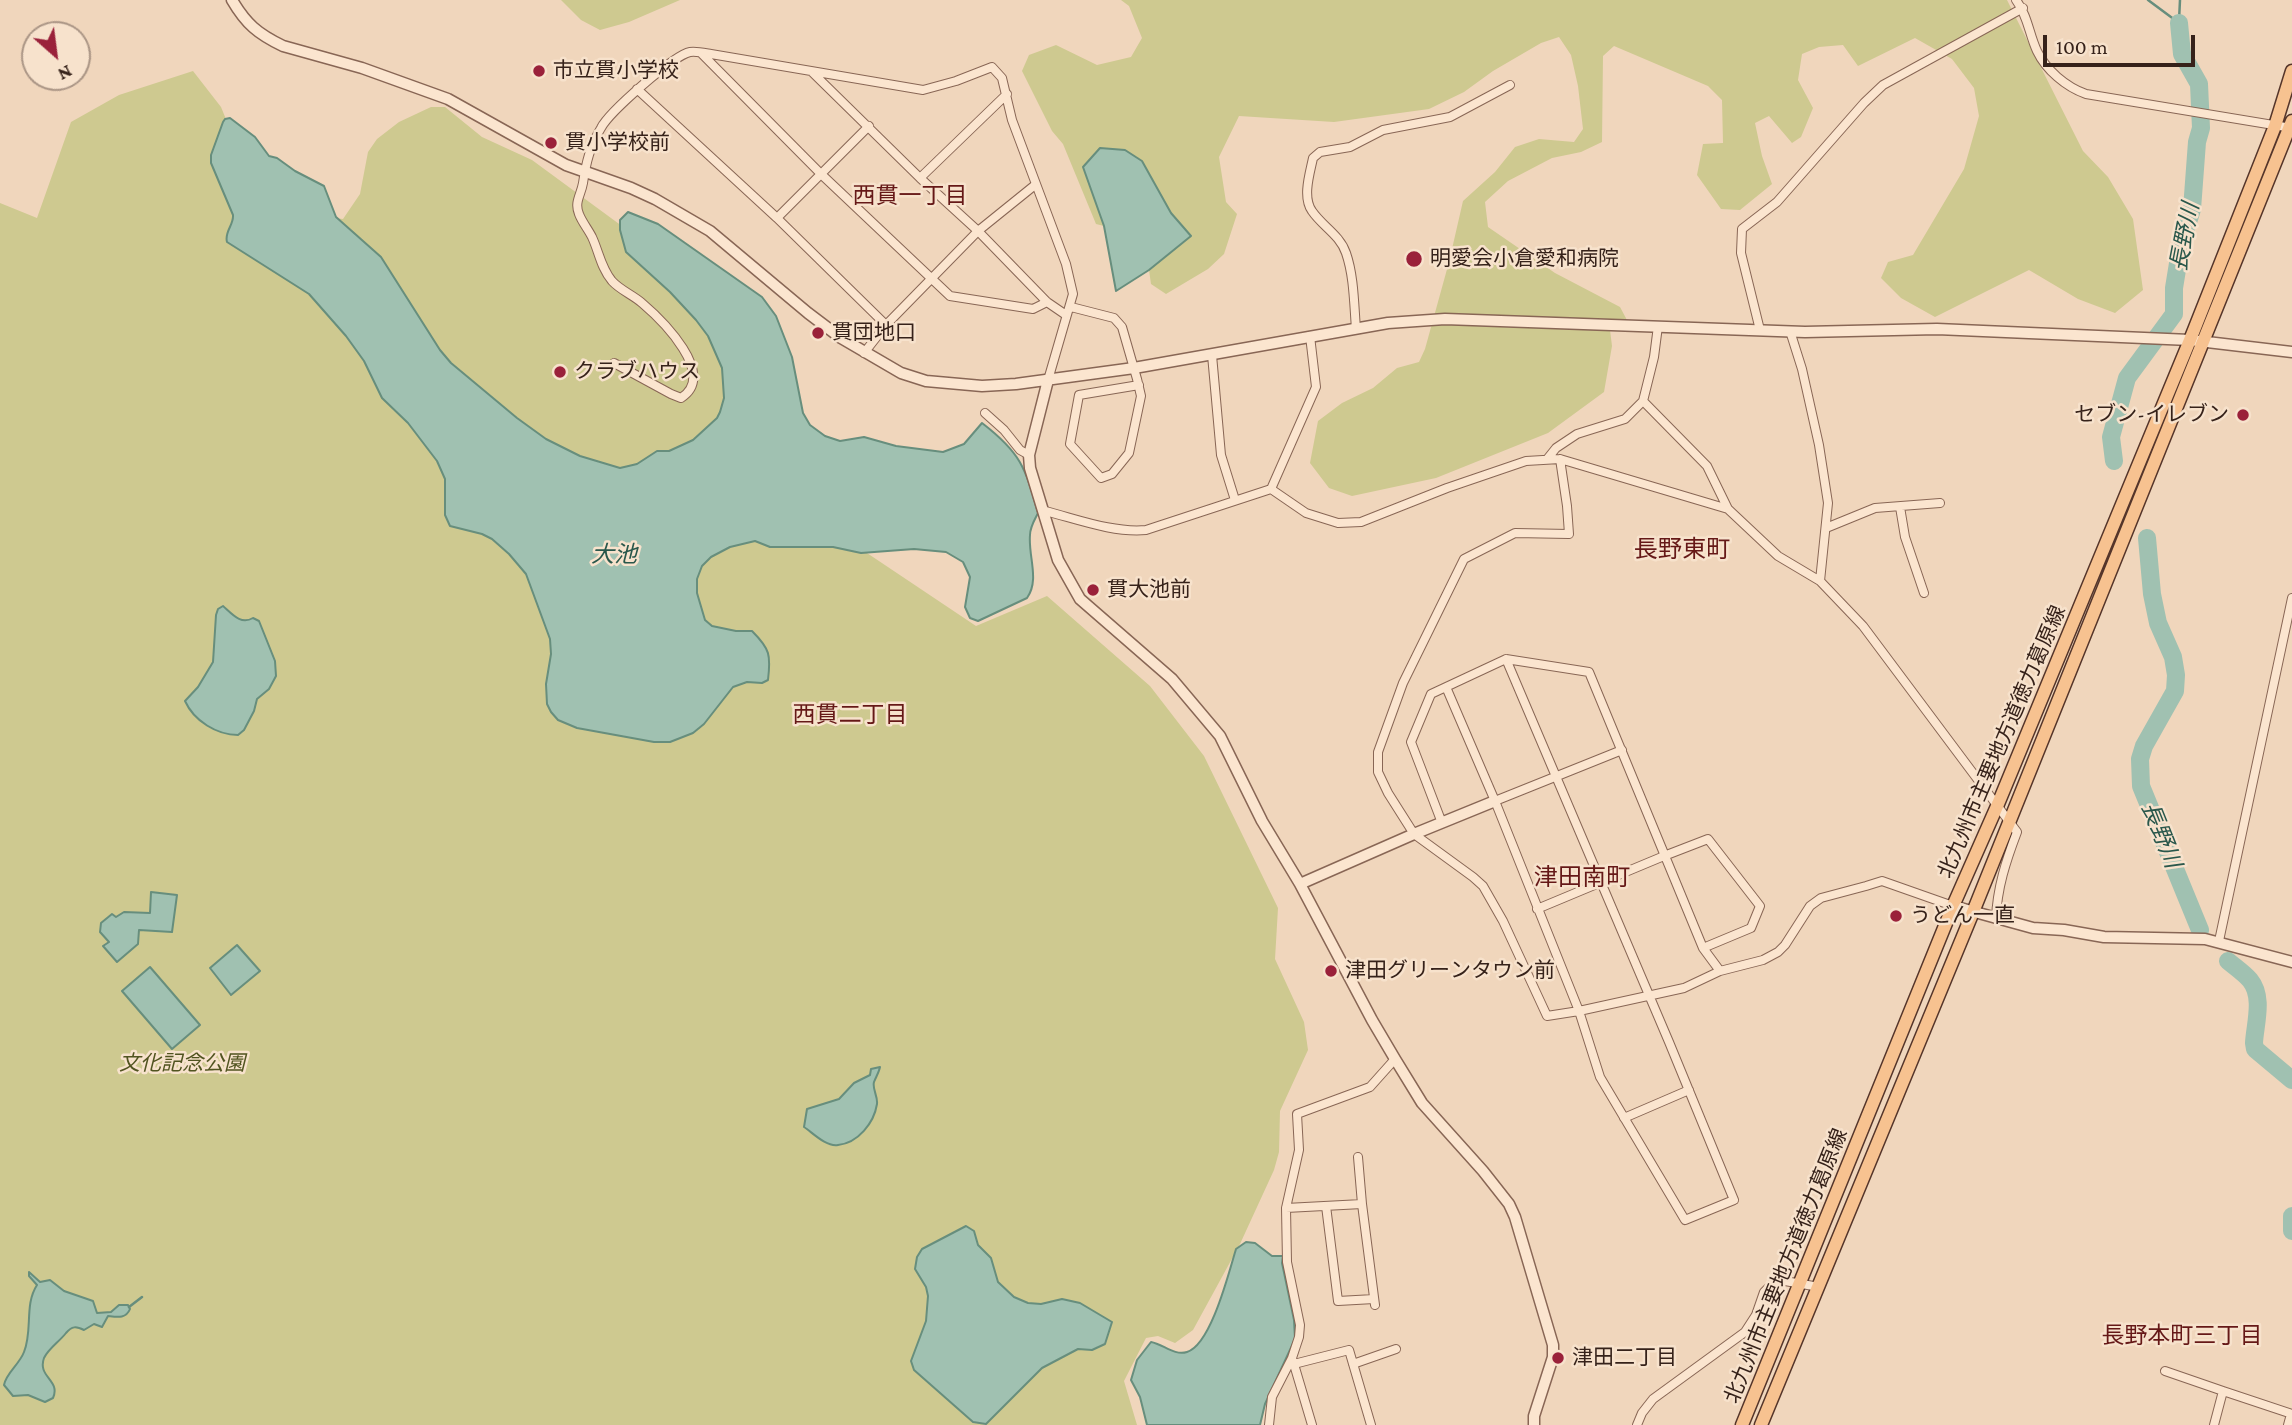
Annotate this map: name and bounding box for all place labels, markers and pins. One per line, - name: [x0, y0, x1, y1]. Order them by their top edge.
- place label: 市立貫小学校: [553, 58, 679, 84]
- marker: 市立貫小学校: [531, 63, 547, 79]
- place label: 貫小学校前: [565, 130, 670, 156]
- marker: 貫小学校前: [543, 135, 559, 151]
- place label: 明愛会小倉愛和病院: [1430, 246, 1619, 272]
- marker: 明愛会小倉愛和病院: [1404, 249, 1424, 269]
- place label: 貫団地口: [832, 320, 916, 346]
- marker: 貫団地口: [810, 325, 826, 341]
- place label: クラブハウス: [574, 359, 700, 385]
- marker: クラブハウス: [552, 364, 568, 380]
- place label: セブン-イレブン: [2074, 402, 2229, 428]
- marker: セブン-イレブン: [2235, 407, 2251, 423]
- place label: 貫大池前: [1107, 577, 1191, 603]
- marker: 貫大池前: [1085, 582, 1101, 598]
- place label: うどん一直: [1910, 903, 2015, 929]
- marker: うどん一直: [1888, 908, 1904, 924]
- place label: 津田グリーンタウン前: [1345, 958, 1555, 984]
- marker: 津田グリーンタウン前: [1323, 963, 1339, 979]
- place label: 津田二丁目: [1572, 1345, 1677, 1371]
- marker: 津田二丁目: [1550, 1350, 1566, 1366]

